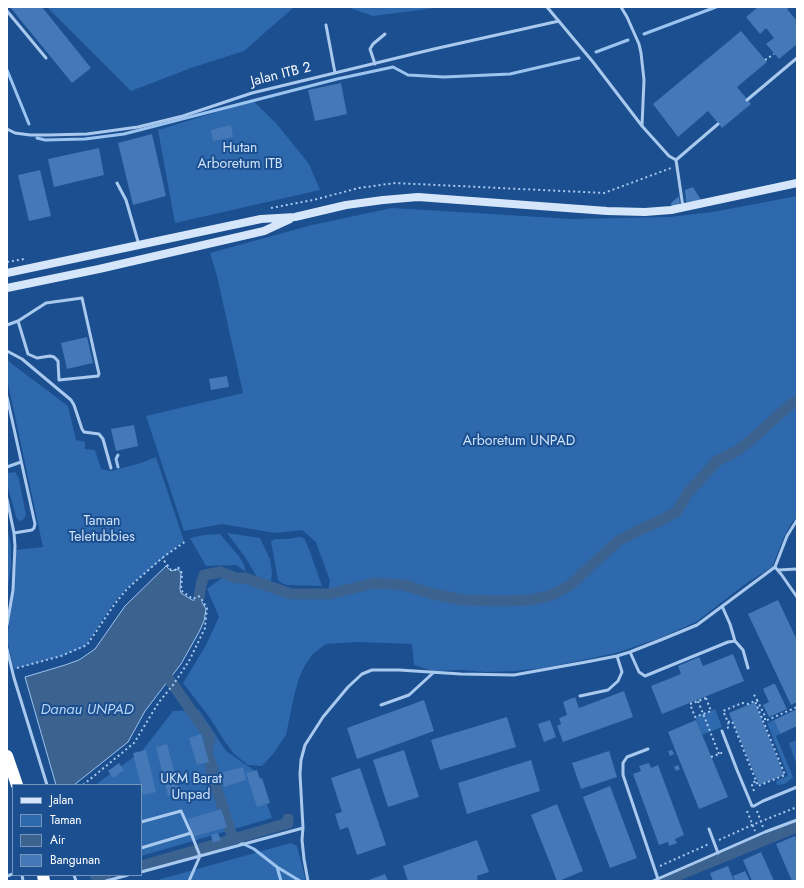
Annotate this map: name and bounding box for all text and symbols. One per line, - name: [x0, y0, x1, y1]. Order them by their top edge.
- street label: Jalan ITB 2: [249, 59, 313, 91]
- park label: Hutan Arboretum ITB: [197, 141, 283, 174]
- park label: Arboretum UNPAD: [463, 434, 575, 450]
- park label: Taman Teletubbies: [69, 514, 135, 546]
- water label: Danau UNPAD: [40, 701, 134, 719]
- park label: UKM Barat Unpad: [160, 772, 222, 804]
- legend: [12, 784, 142, 876]
- text: Jalan: [50, 791, 73, 809]
- text: Taman: [50, 811, 82, 829]
- text: Air: [50, 831, 65, 849]
- text: Bangunan: [50, 851, 100, 869]

